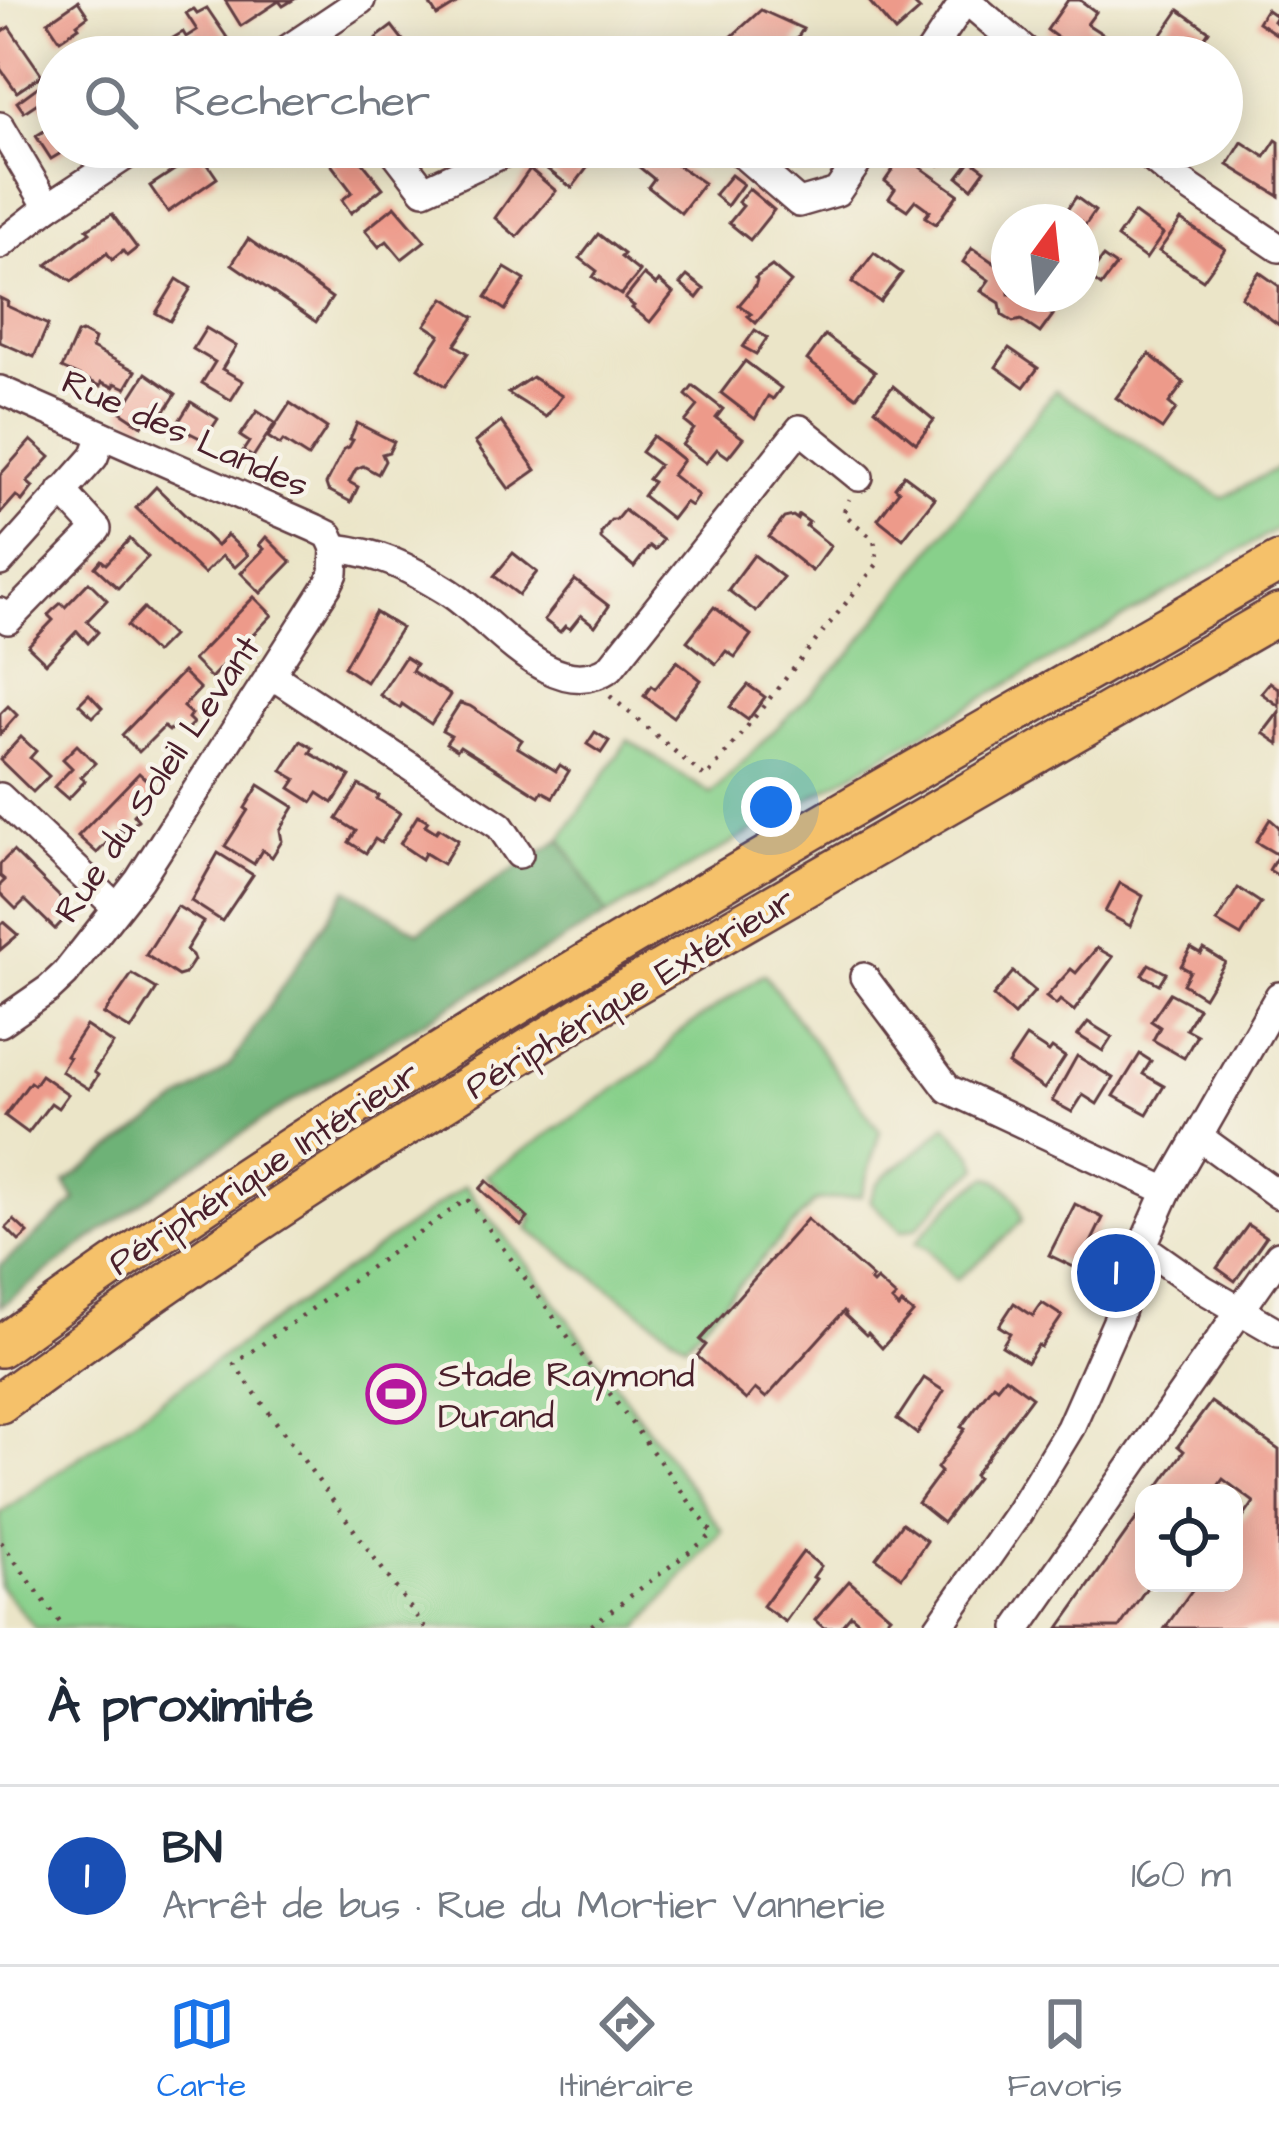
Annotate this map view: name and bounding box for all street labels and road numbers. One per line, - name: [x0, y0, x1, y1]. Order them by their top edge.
- street label: Rue des Landes: [53, 357, 317, 512]
- street label: Rue du Soleil Levant: [43, 625, 274, 933]
- street label: Périphérique Extérieur: [456, 875, 805, 1113]
- street label: Périphérique Intérieur: [99, 1049, 430, 1289]

